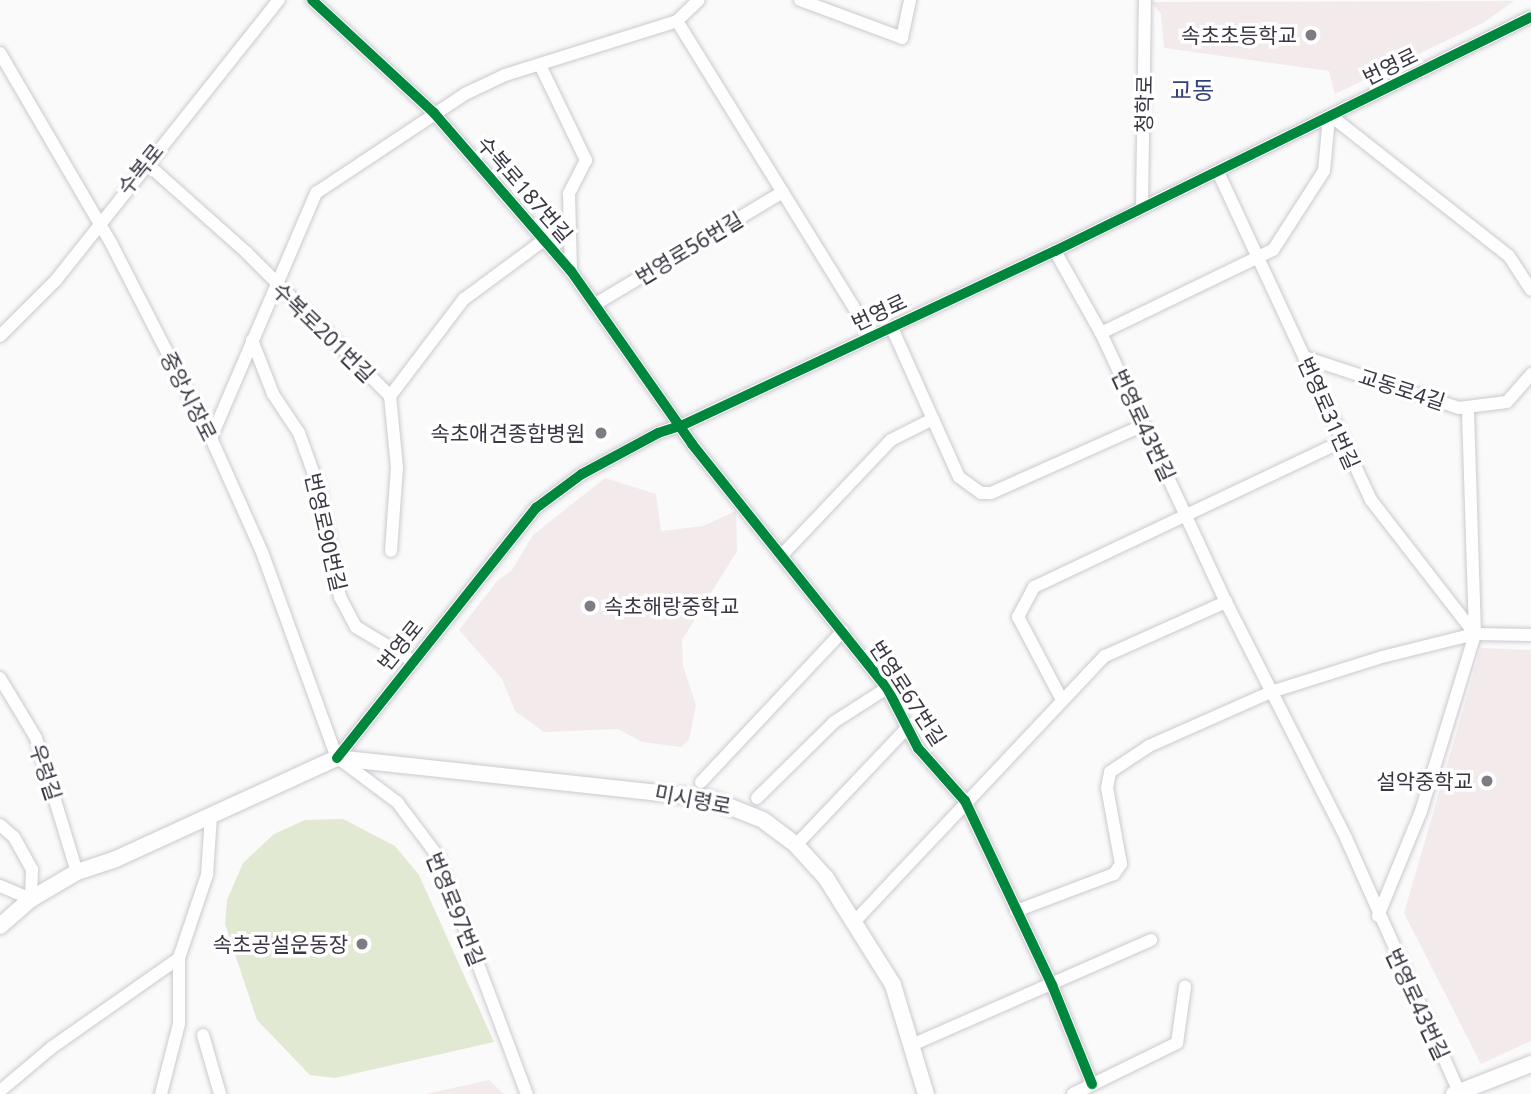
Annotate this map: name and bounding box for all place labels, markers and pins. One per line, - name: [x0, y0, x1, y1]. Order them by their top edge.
- place label: 속초초등학교: [1181, 22, 1297, 48]
- marker: 속초초등학교: [1303, 27, 1319, 43]
- place label: 속초애견종합병원: [430, 420, 585, 446]
- marker: 속초애견종합병원: [591, 423, 611, 443]
- place label: 속초해랑중학교: [604, 593, 739, 619]
- marker: 속초해랑중학교: [582, 598, 598, 614]
- place label: 설악중학교: [1376, 768, 1473, 794]
- marker: 설악중학교: [1479, 773, 1495, 789]
- place label: 속초공설운동장: [213, 931, 348, 957]
- marker: 속초공설운동장: [354, 936, 370, 952]

